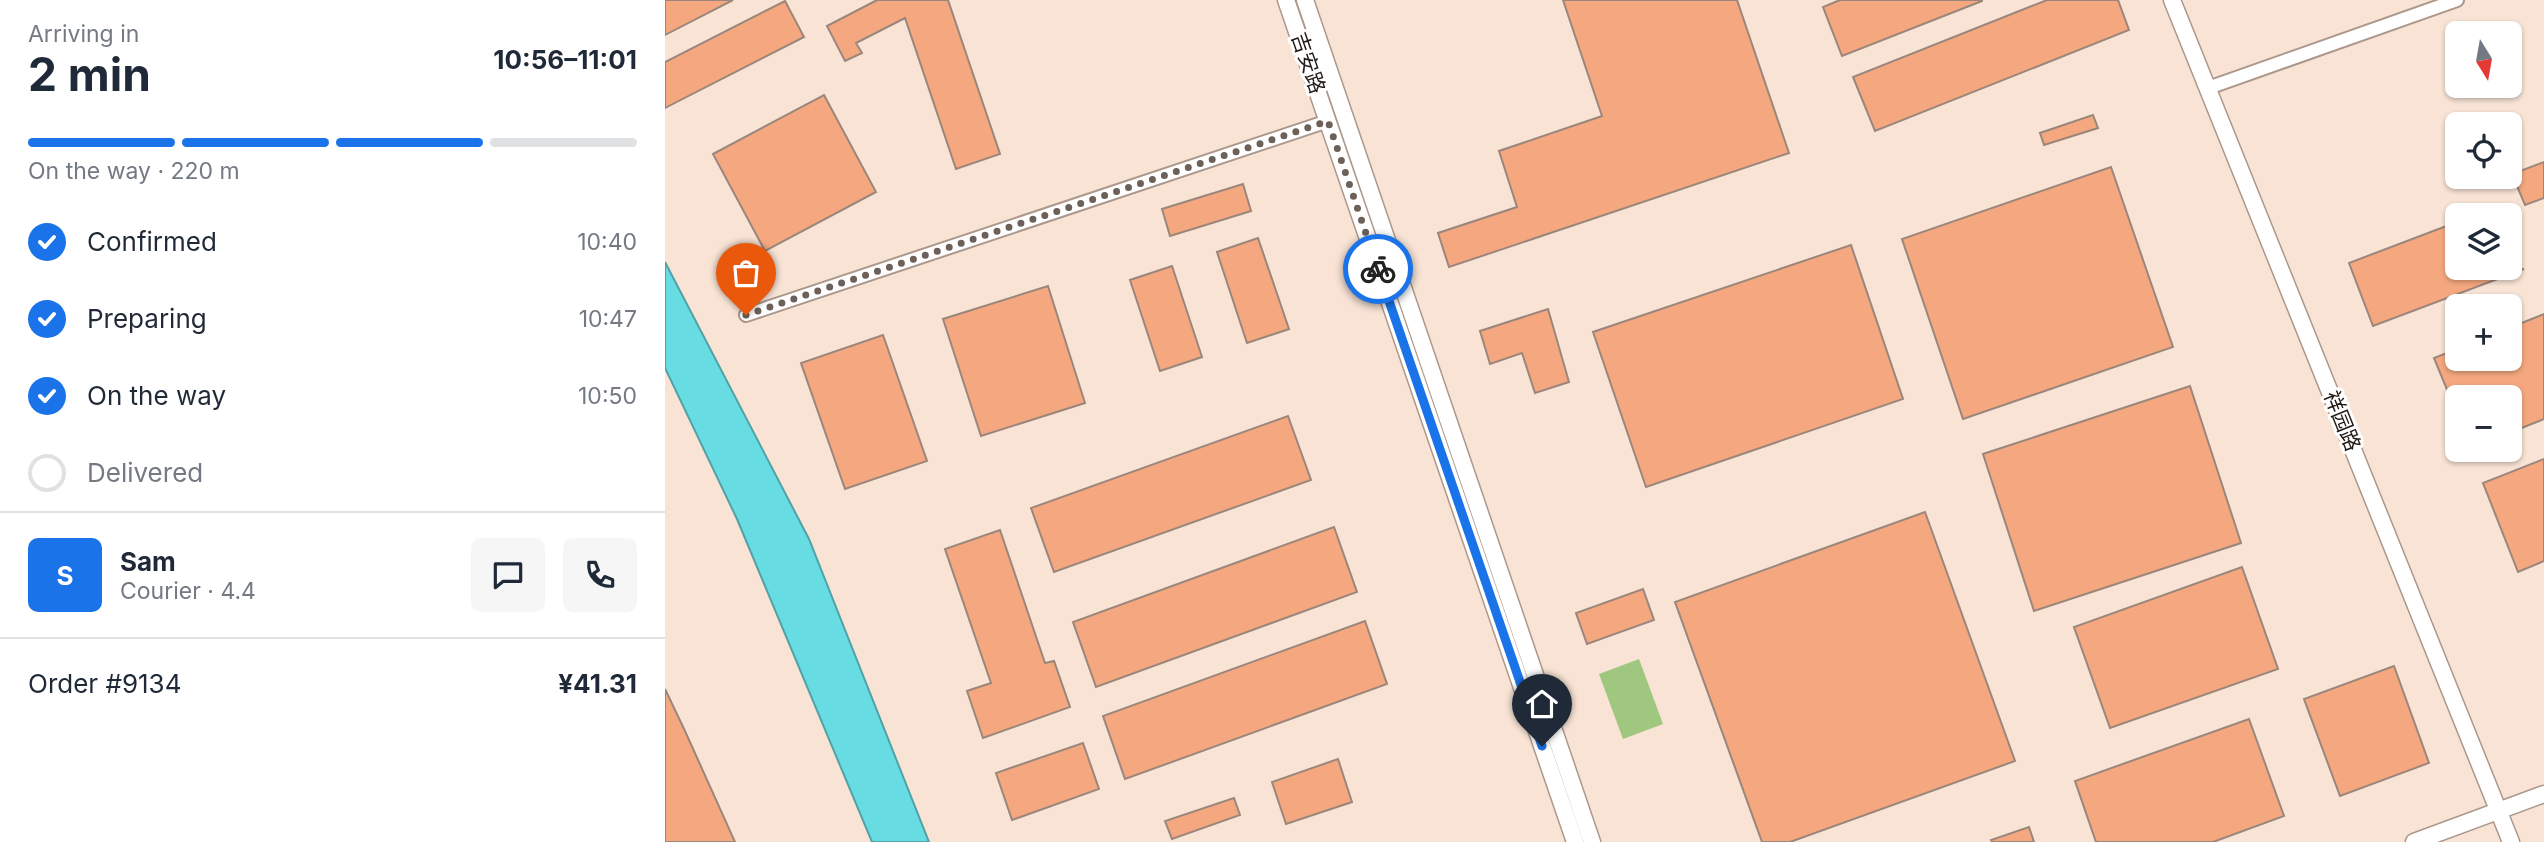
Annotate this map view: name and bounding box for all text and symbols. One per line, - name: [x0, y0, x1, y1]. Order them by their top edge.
- text: Arriving in: [28, 20, 139, 48]
- north arrow: [2445, 21, 2522, 98]
- map controls: [2445, 21, 2522, 462]
- street label: 吉安路: [1286, 29, 1331, 97]
- text: 10:56–11:01: [493, 44, 637, 75]
- text: 2 min: [28, 46, 151, 102]
- button: locate: [2445, 112, 2522, 189]
- text: On the way · 220 m: [28, 157, 240, 185]
- button: layers: [2445, 203, 2522, 280]
- icon: check: [28, 223, 66, 261]
- text: Confirmed: [87, 226, 217, 257]
- text: 10:40: [577, 228, 637, 256]
- courier: [1343, 234, 1413, 304]
- pin: [716, 243, 776, 315]
- icon: bike: [1359, 250, 1397, 288]
- icon: bag: [727, 254, 765, 292]
- button: +: [2445, 294, 2522, 371]
- icon: check: [28, 300, 66, 338]
- text: Preparing: [87, 303, 207, 334]
- text: 10:47: [579, 305, 637, 333]
- icon: check: [28, 377, 66, 415]
- text: On the way: [87, 380, 226, 411]
- text: 10:50: [578, 382, 637, 410]
- button: −: [2445, 385, 2522, 462]
- street label: 祥园路: [2319, 387, 2366, 455]
- text: Delivered: [87, 457, 203, 488]
- button: chat: [471, 538, 545, 612]
- button: phone: [563, 538, 637, 612]
- text: Sam: [120, 546, 176, 577]
- text: S: [56, 560, 74, 591]
- text: Courier · 4.4: [120, 577, 256, 605]
- text: Order #9134: [28, 668, 181, 699]
- text: ¥41.31: [558, 668, 637, 699]
- pin: [1512, 674, 1572, 746]
- icon: home: [1523, 685, 1561, 723]

